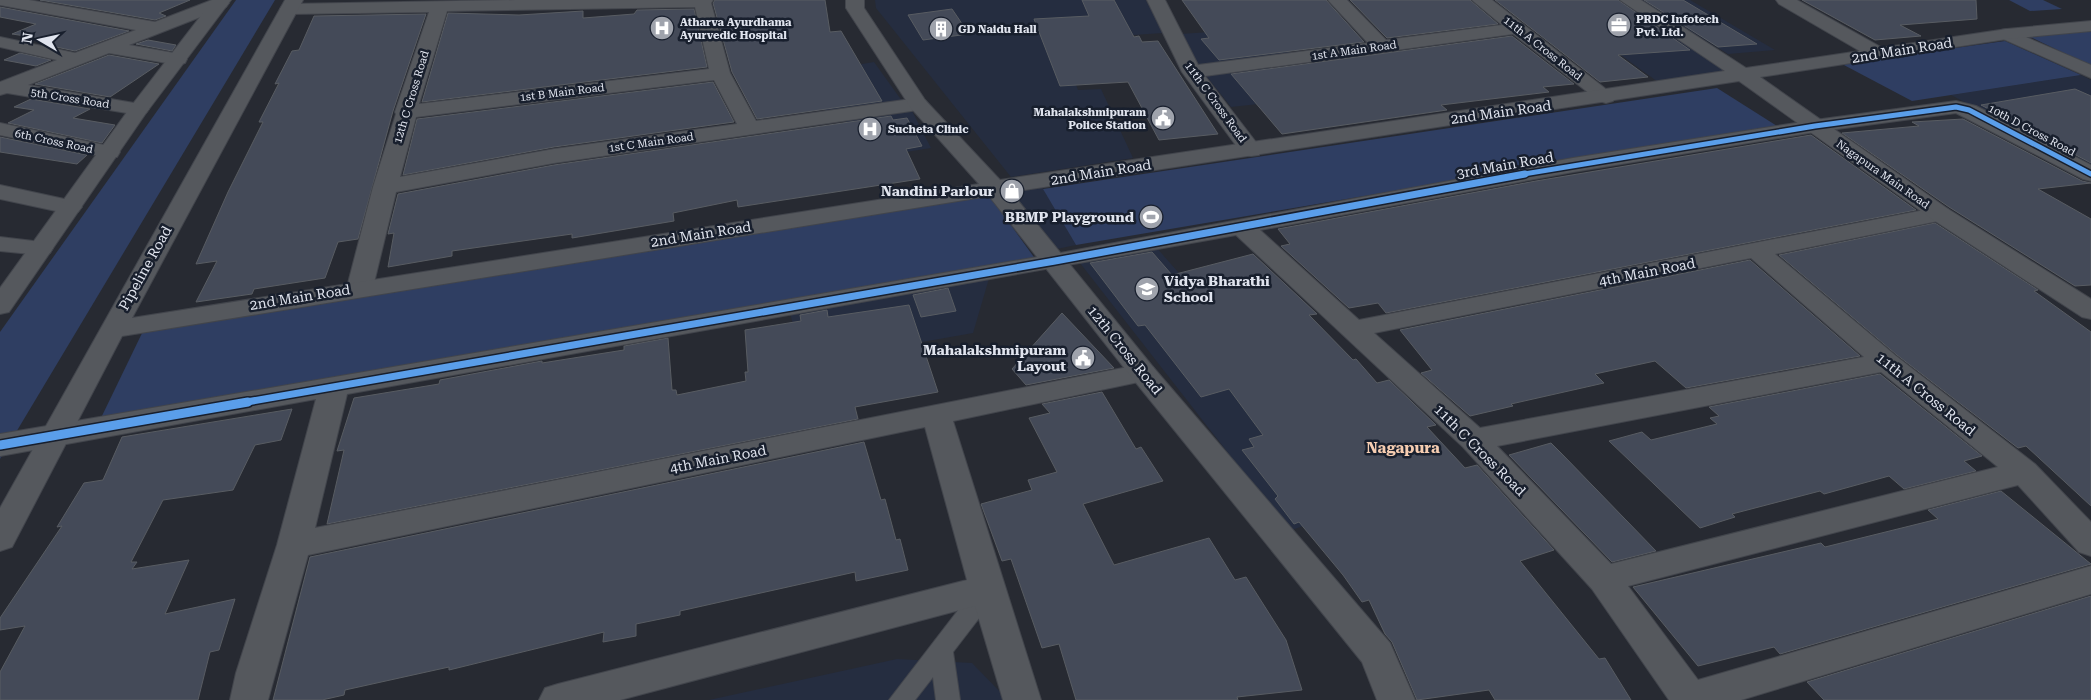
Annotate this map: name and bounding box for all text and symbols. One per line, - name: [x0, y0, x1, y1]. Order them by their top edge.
- office icon: PRDC Infotech Pvt. Ltd.: [1606, 12, 1632, 38]
- place label: PRDC Infotech Pvt. Ltd.: [1636, 13, 1720, 39]
- street label: 11th A Cross Road: [1501, 14, 1585, 83]
- north arrow: [15, 15, 65, 65]
- hospital icon: Atharva Ayurdhama Ayurvedic Hospital: [649, 15, 675, 41]
- place label: Atharva Ayurdhama Ayurvedic Hospital: [680, 16, 792, 42]
- building icon: GD Naidu Hall: [928, 16, 954, 42]
- place label: GD Naidu Hall: [958, 23, 1037, 36]
- text: N: [18, 31, 36, 45]
- street label: 2nd Main Road: [1851, 34, 1953, 66]
- street label: 1st A Main Road: [1311, 38, 1397, 63]
- street label: 12th C Cross Road: [391, 49, 432, 145]
- street label: 11th C Cross Road: [1182, 60, 1249, 145]
- street label: 1st B Main Road: [519, 81, 605, 104]
- street label: 5th Cross Road: [30, 86, 110, 111]
- street label: 2nd Main Road: [1450, 97, 1552, 127]
- street label: 10th D Cross Road: [1986, 102, 2078, 159]
- public building icon: Mahalakshmipuram Police Station: [1150, 105, 1176, 131]
- place label: Mahalakshmipuram Police Station: [1034, 106, 1147, 132]
- hospital icon: Sucheta Clinic: [857, 116, 883, 142]
- place label: Sucheta Clinic: [888, 123, 969, 136]
- street label: 6th Cross Road: [14, 127, 94, 156]
- street label: 1st C Main Road: [608, 130, 694, 155]
- street label: Nagapura Main Road: [1834, 137, 1932, 211]
- street label: 3rd Main Road: [1455, 149, 1555, 181]
- street label: 2nd Main Road: [1050, 156, 1152, 188]
- shop icon: Nandini Parlour: [999, 178, 1025, 204]
- place label: Nandini Parlour: [881, 183, 995, 199]
- sports icon: BBMP Playground: [1138, 204, 1164, 230]
- place label: BBMP Playground: [1005, 209, 1135, 225]
- street label: 2nd Main Road: [650, 218, 752, 250]
- street label: Pipeline Road: [115, 223, 175, 313]
- street label: 4th Main Road: [1597, 255, 1697, 289]
- place label: Vidya Bharathi School: [1164, 273, 1270, 305]
- school or university icon: Vidya Bharathi School: [1134, 276, 1160, 302]
- street label: 2nd Main Road: [249, 281, 351, 313]
- street label: 12th Cross Road: [1084, 303, 1166, 397]
- place label: Mahalakshmipuram Layout: [923, 342, 1066, 374]
- public building icon: Mahalakshmipuram Layout: [1070, 345, 1096, 371]
- street label: 11th A Cross Road: [1873, 349, 1979, 439]
- street label: 11th C Cross Road: [1431, 401, 1529, 499]
- district label: Nagapura: [1366, 439, 1440, 457]
- street label: 4th Main Road: [668, 442, 768, 476]

